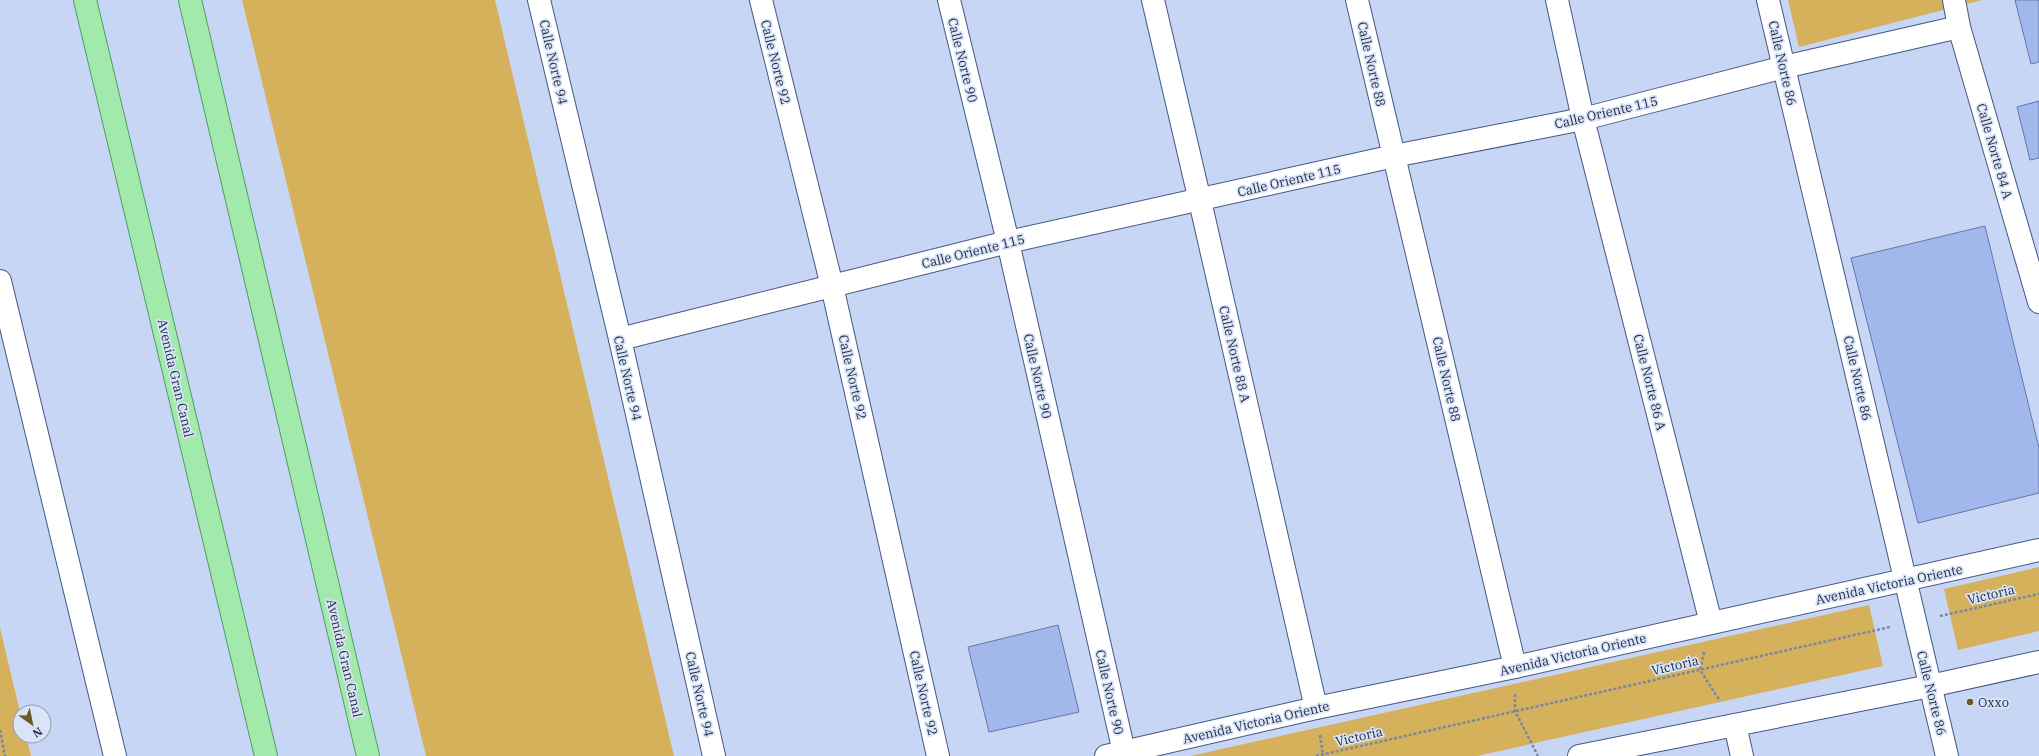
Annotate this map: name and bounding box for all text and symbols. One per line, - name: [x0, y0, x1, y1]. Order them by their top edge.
- street label: Calle Norte 90: [944, 16, 981, 104]
- street label: Calle Norte 94: [535, 18, 572, 106]
- street label: Calle Norte 92: [757, 18, 794, 106]
- street label: Calle Norte 86: [1764, 19, 1801, 107]
- street label: Calle Norte 88: [1353, 20, 1390, 108]
- street label: Calle Oriente 115: [1553, 92, 1659, 133]
- street label: Calle Norte 84 A: [1973, 101, 2016, 201]
- street label: Calle Oriente 115: [1236, 160, 1342, 201]
- street label: Calle Oriente 115: [920, 230, 1026, 273]
- street label: Calle Norte 88 A: [1215, 304, 1254, 404]
- street label: Avenida Gran Canal: [154, 317, 197, 439]
- street label: Calle Norte 90: [1019, 332, 1056, 420]
- street label: Calle Norte 86 A: [1629, 332, 1670, 432]
- street label: Calle Norte 92: [834, 333, 871, 421]
- street label: Calle Norte 94: [609, 334, 646, 422]
- street label: Calle Norte 86: [1839, 334, 1876, 422]
- street label: Calle Norte 88: [1428, 335, 1465, 423]
- street label: Avenida Victoria Oriente: [1814, 561, 1964, 608]
- street label: Victoria: [1966, 581, 2016, 608]
- street label: Avenida Gran Canal: [323, 597, 366, 719]
- street label: Avenida Victoria Oriente: [1498, 629, 1648, 680]
- street label: Calle Norte 90: [1091, 648, 1128, 736]
- street label: Calle Norte 92: [905, 649, 942, 737]
- street label: Calle Norte 86: [1913, 649, 1950, 737]
- street label: Calle Norte 94: [681, 650, 718, 738]
- street label: Victoria: [1650, 652, 1700, 679]
- place label: Oxxo: [1978, 694, 2009, 711]
- street label: Avenida Victoria Oriente: [1181, 697, 1331, 748]
- marker: Oxxo: [1965, 697, 1975, 707]
- north arrow: [12, 704, 52, 744]
- street label: Victoria: [1334, 723, 1384, 750]
- text: N: [30, 724, 45, 741]

